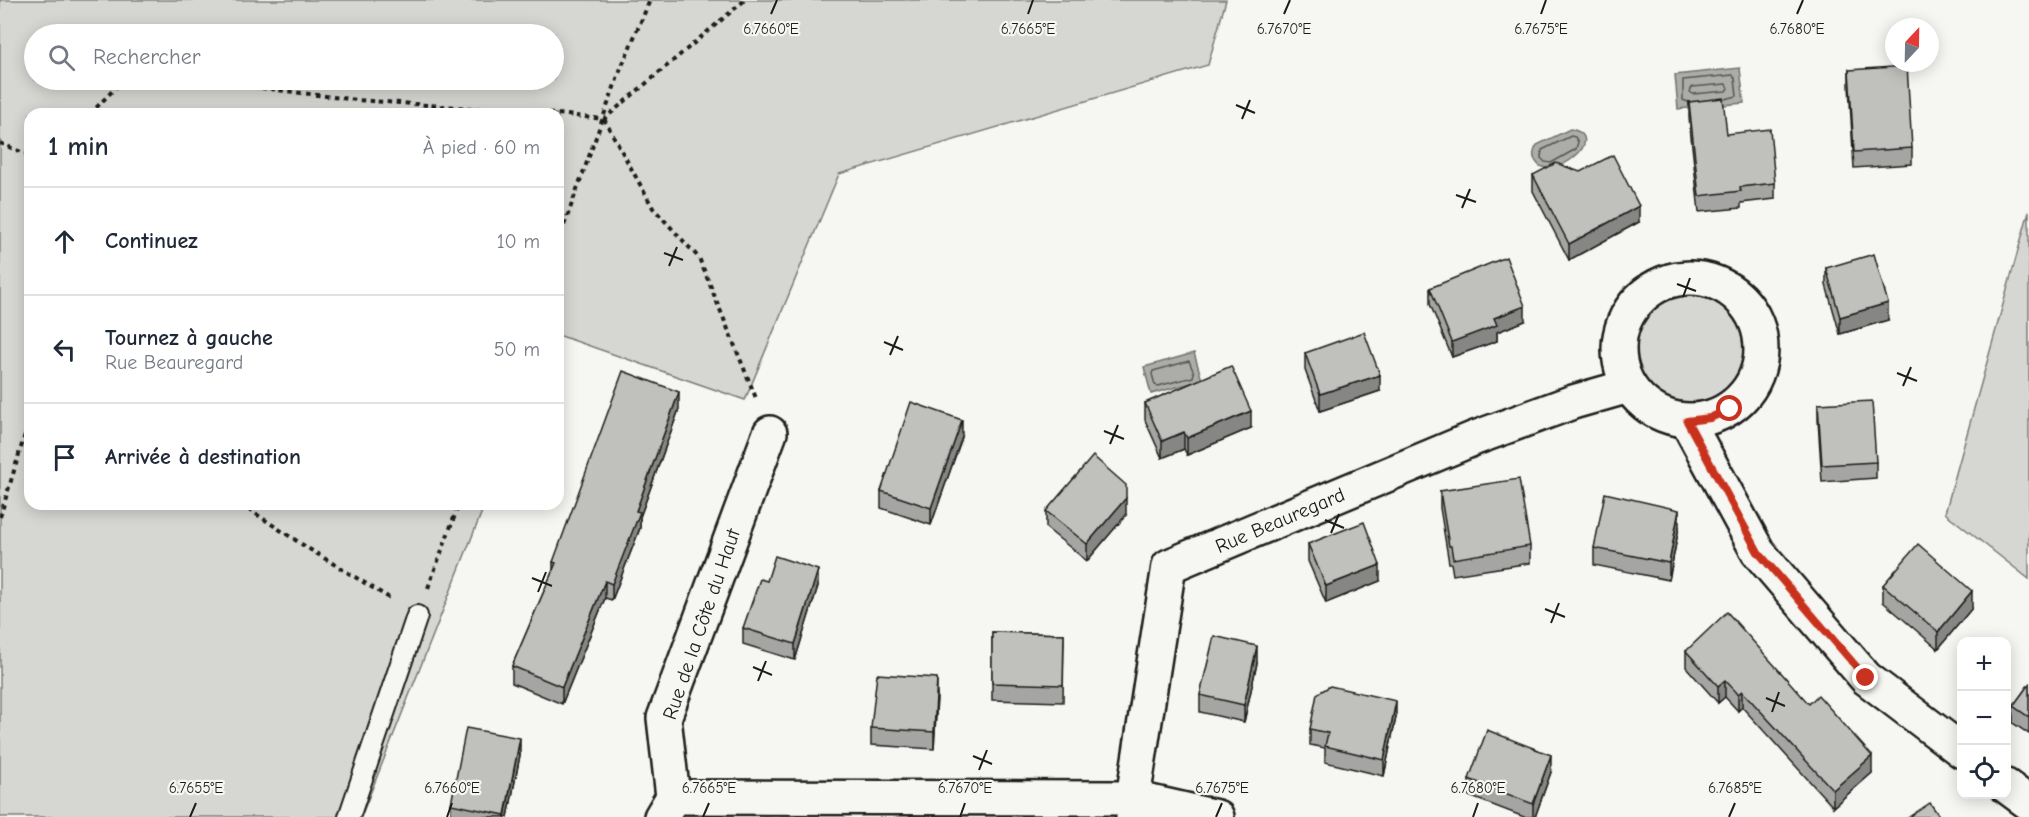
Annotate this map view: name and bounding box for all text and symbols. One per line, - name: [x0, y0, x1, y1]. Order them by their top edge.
- north arrow: [1885, 18, 1939, 72]
- text: 6.7660°E: [743, 20, 799, 38]
- text: 6.7665°E: [1001, 20, 1055, 38]
- text: 6.7670°E: [1257, 20, 1311, 38]
- text: 6.7675°E: [1514, 20, 1568, 38]
- text: 6.7680°E: [1769, 20, 1825, 38]
- search box: [24, 24, 564, 90]
- icon: search: [45, 41, 78, 74]
- text: Rechercher: [93, 44, 201, 70]
- text: 1 min: [48, 132, 109, 162]
- text: À pied · 60 m: [423, 136, 540, 159]
- icon: ahead: [48, 225, 81, 258]
- text: Continuez: [105, 228, 198, 254]
- text: 10 m: [497, 230, 540, 253]
- text: Tournez à gauche: [105, 325, 273, 351]
- icon: left: [48, 333, 81, 366]
- text: 50 m: [494, 338, 540, 361]
- text: Rue Beauregard: [105, 351, 243, 374]
- route start: [1716, 395, 1742, 421]
- icon: arrive: [48, 441, 81, 474]
- text: Arrivée à destination: [105, 444, 301, 470]
- street label: Rue Beauregard: [1212, 483, 1348, 558]
- street label: Rue de la Côte du Haut: [658, 525, 745, 723]
- map controls: [1957, 637, 2011, 799]
- button: +: [1957, 637, 2011, 691]
- route end: [1852, 664, 1878, 690]
- button: −: [1957, 691, 2011, 745]
- button: locate: [1957, 745, 2011, 799]
- text: 6.7655°E: [169, 779, 223, 797]
- text: 6.7660°E: [424, 779, 480, 797]
- text: 6.7665°E: [682, 779, 736, 797]
- text: 6.7670°E: [938, 779, 992, 797]
- text: 6.7675°E: [1195, 779, 1249, 797]
- text: 6.7680°E: [1450, 779, 1506, 797]
- text: 6.7685°E: [1708, 779, 1762, 797]

